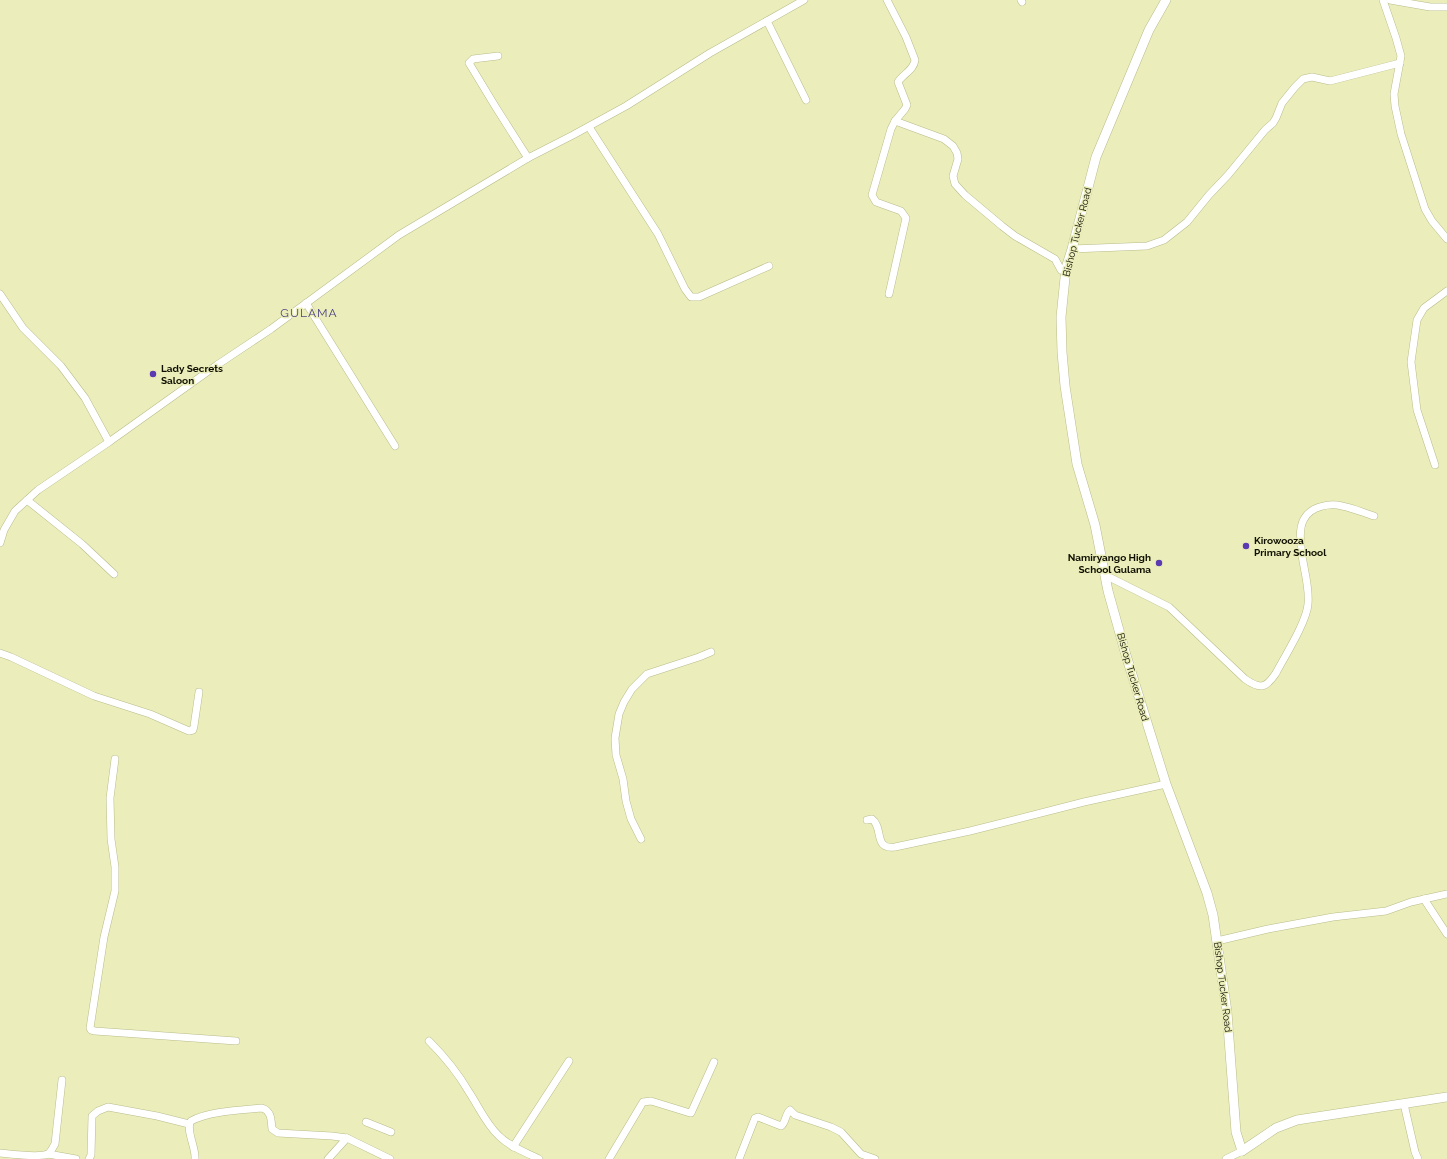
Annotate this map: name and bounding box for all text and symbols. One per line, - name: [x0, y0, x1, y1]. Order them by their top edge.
- street label: Bishop Tucker Road: [1061, 186, 1093, 278]
- district label: GULAMA: [280, 306, 338, 320]
- place label: Lady Secrets Saloon: [161, 363, 223, 386]
- marker: Lady Secrets Saloon: [148, 369, 158, 379]
- place label: Kirowooza Primary School: [1254, 535, 1327, 558]
- marker: Kirowooza Primary School: [1241, 541, 1251, 551]
- place label: Namiryango High School Gulama: [1068, 552, 1151, 575]
- marker: Namiryango High School Gulama: [1154, 558, 1164, 568]
- street label: Bishop Tucker Road: [1115, 632, 1151, 722]
- street label: Bishop Tucker Road: [1212, 941, 1234, 1033]

